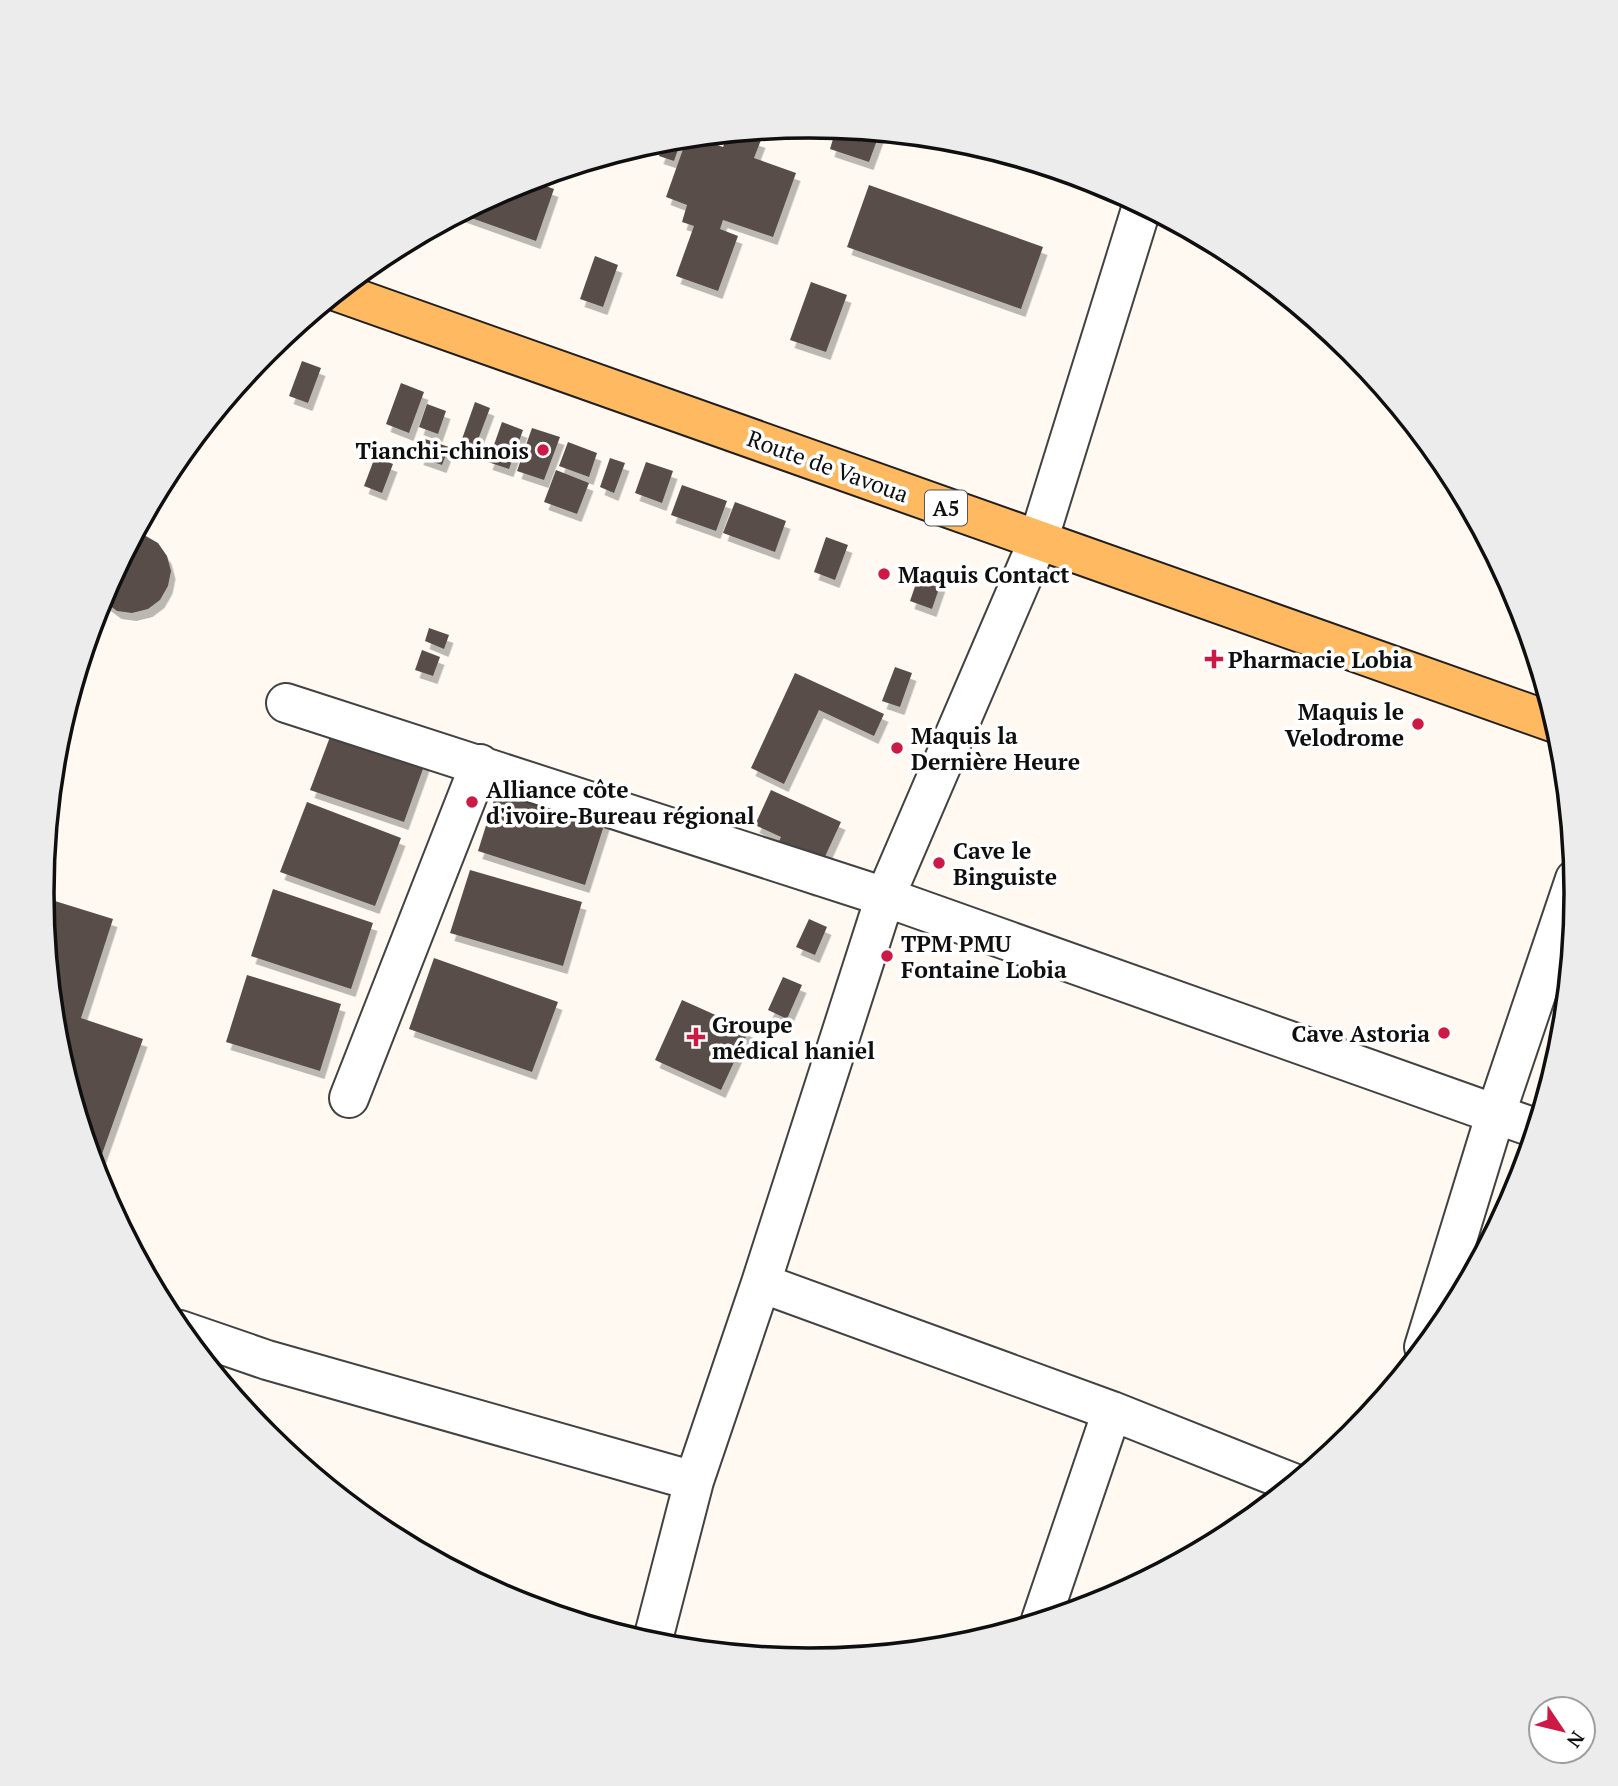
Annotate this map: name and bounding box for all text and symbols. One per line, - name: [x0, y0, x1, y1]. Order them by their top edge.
- street label: Route de Vavoua: [743, 422, 913, 510]
- place label: Tianchi-chinois: [355, 435, 529, 466]
- marker: Tianchi-chinois: [535, 442, 551, 458]
- road number: A5: [925, 490, 967, 526]
- place label: Maquis Contact: [898, 559, 1069, 590]
- marker: Maquis Contact: [876, 566, 892, 582]
- place label: Pharmacie Lobia: [1228, 644, 1413, 675]
- marker: Pharmacie Lobia: [1206, 651, 1222, 667]
- place label: Maquis le Velodrome: [1285, 696, 1404, 753]
- marker: Maquis le Velodrome: [1410, 716, 1426, 732]
- place label: Maquis la Dernière Heure: [911, 720, 1080, 777]
- marker: Maquis la Dernière Heure: [889, 740, 905, 756]
- place label: Alliance côte d'ivoire-Bureau régional: [486, 774, 755, 831]
- marker: Alliance côte d'ivoire-Bureau régional: [464, 794, 480, 810]
- place label: Cave le Binguiste: [953, 835, 1057, 892]
- marker: Cave le Binguiste: [931, 855, 947, 871]
- place label: TPM PMU Fontaine Lobia: [901, 928, 1067, 985]
- marker: TPM PMU Fontaine Lobia: [879, 948, 895, 964]
- place label: Groupe médical haniel: [712, 1009, 875, 1066]
- place label: Cave Astoria: [1291, 1018, 1430, 1049]
- marker: Cave Astoria: [1436, 1025, 1452, 1041]
- marker: Groupe médical haniel: [686, 1027, 706, 1047]
- north arrow: [1527, 1695, 1597, 1765]
- text: N: [1562, 1727, 1591, 1754]

